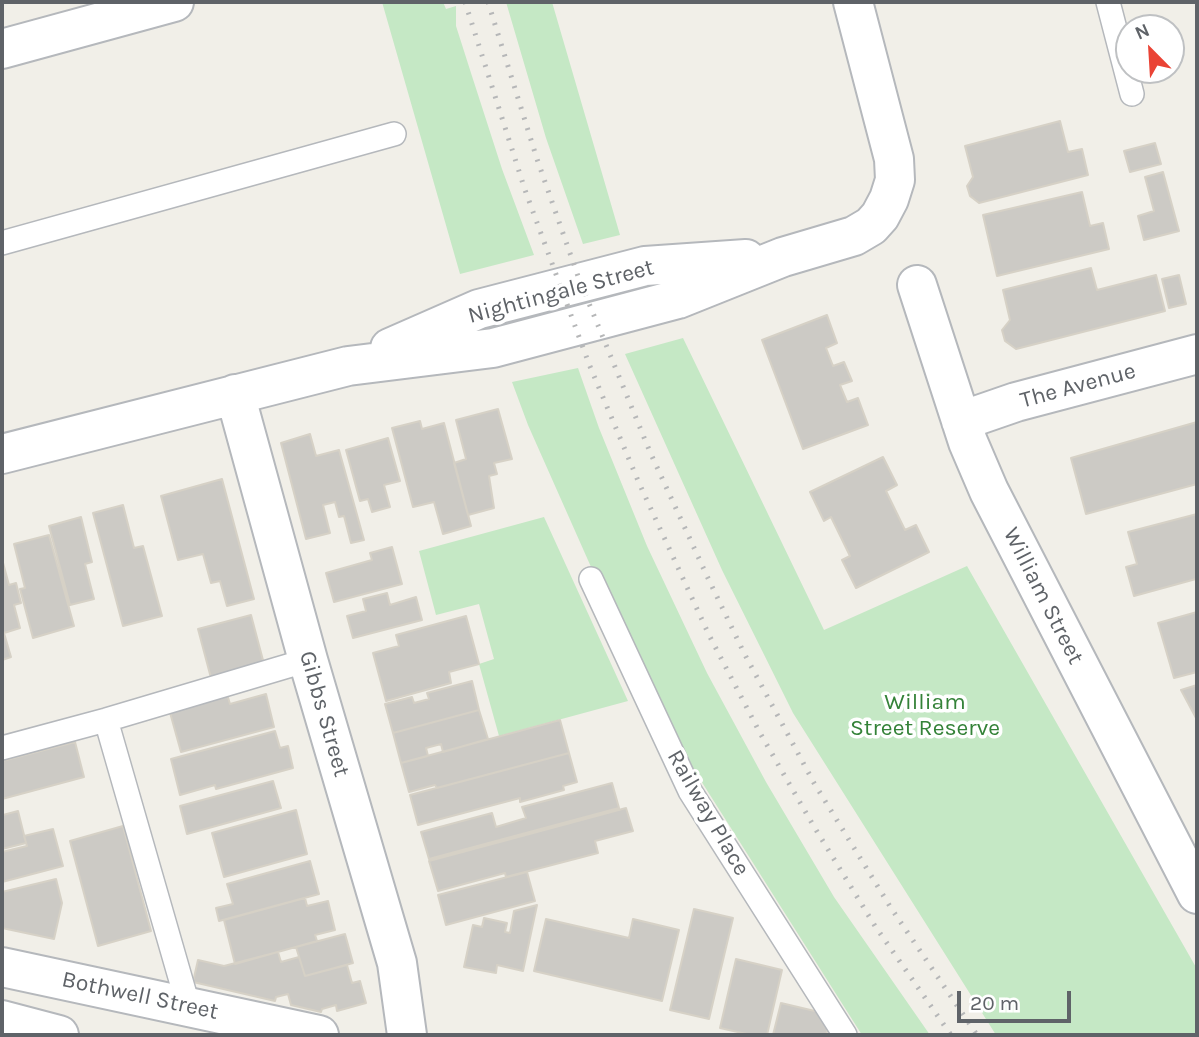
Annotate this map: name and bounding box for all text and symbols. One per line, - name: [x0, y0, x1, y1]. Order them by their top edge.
- north arrow: [1115, 14, 1185, 84]
- text: N: [1132, 19, 1153, 44]
- street label: Nightingale Street: [465, 254, 657, 330]
- street label: The Avenue: [1017, 357, 1139, 415]
- street label: William Street: [997, 523, 1089, 669]
- street label: Gibbs Street: [293, 648, 355, 780]
- park label: William Street Reserve: [850, 688, 1000, 742]
- street label: Railway Place: [661, 745, 755, 881]
- street label: Bothwell Street: [59, 966, 221, 1026]
- scale bar: [961, 978, 1075, 1022]
- text: 20 m: [970, 991, 1019, 1015]

